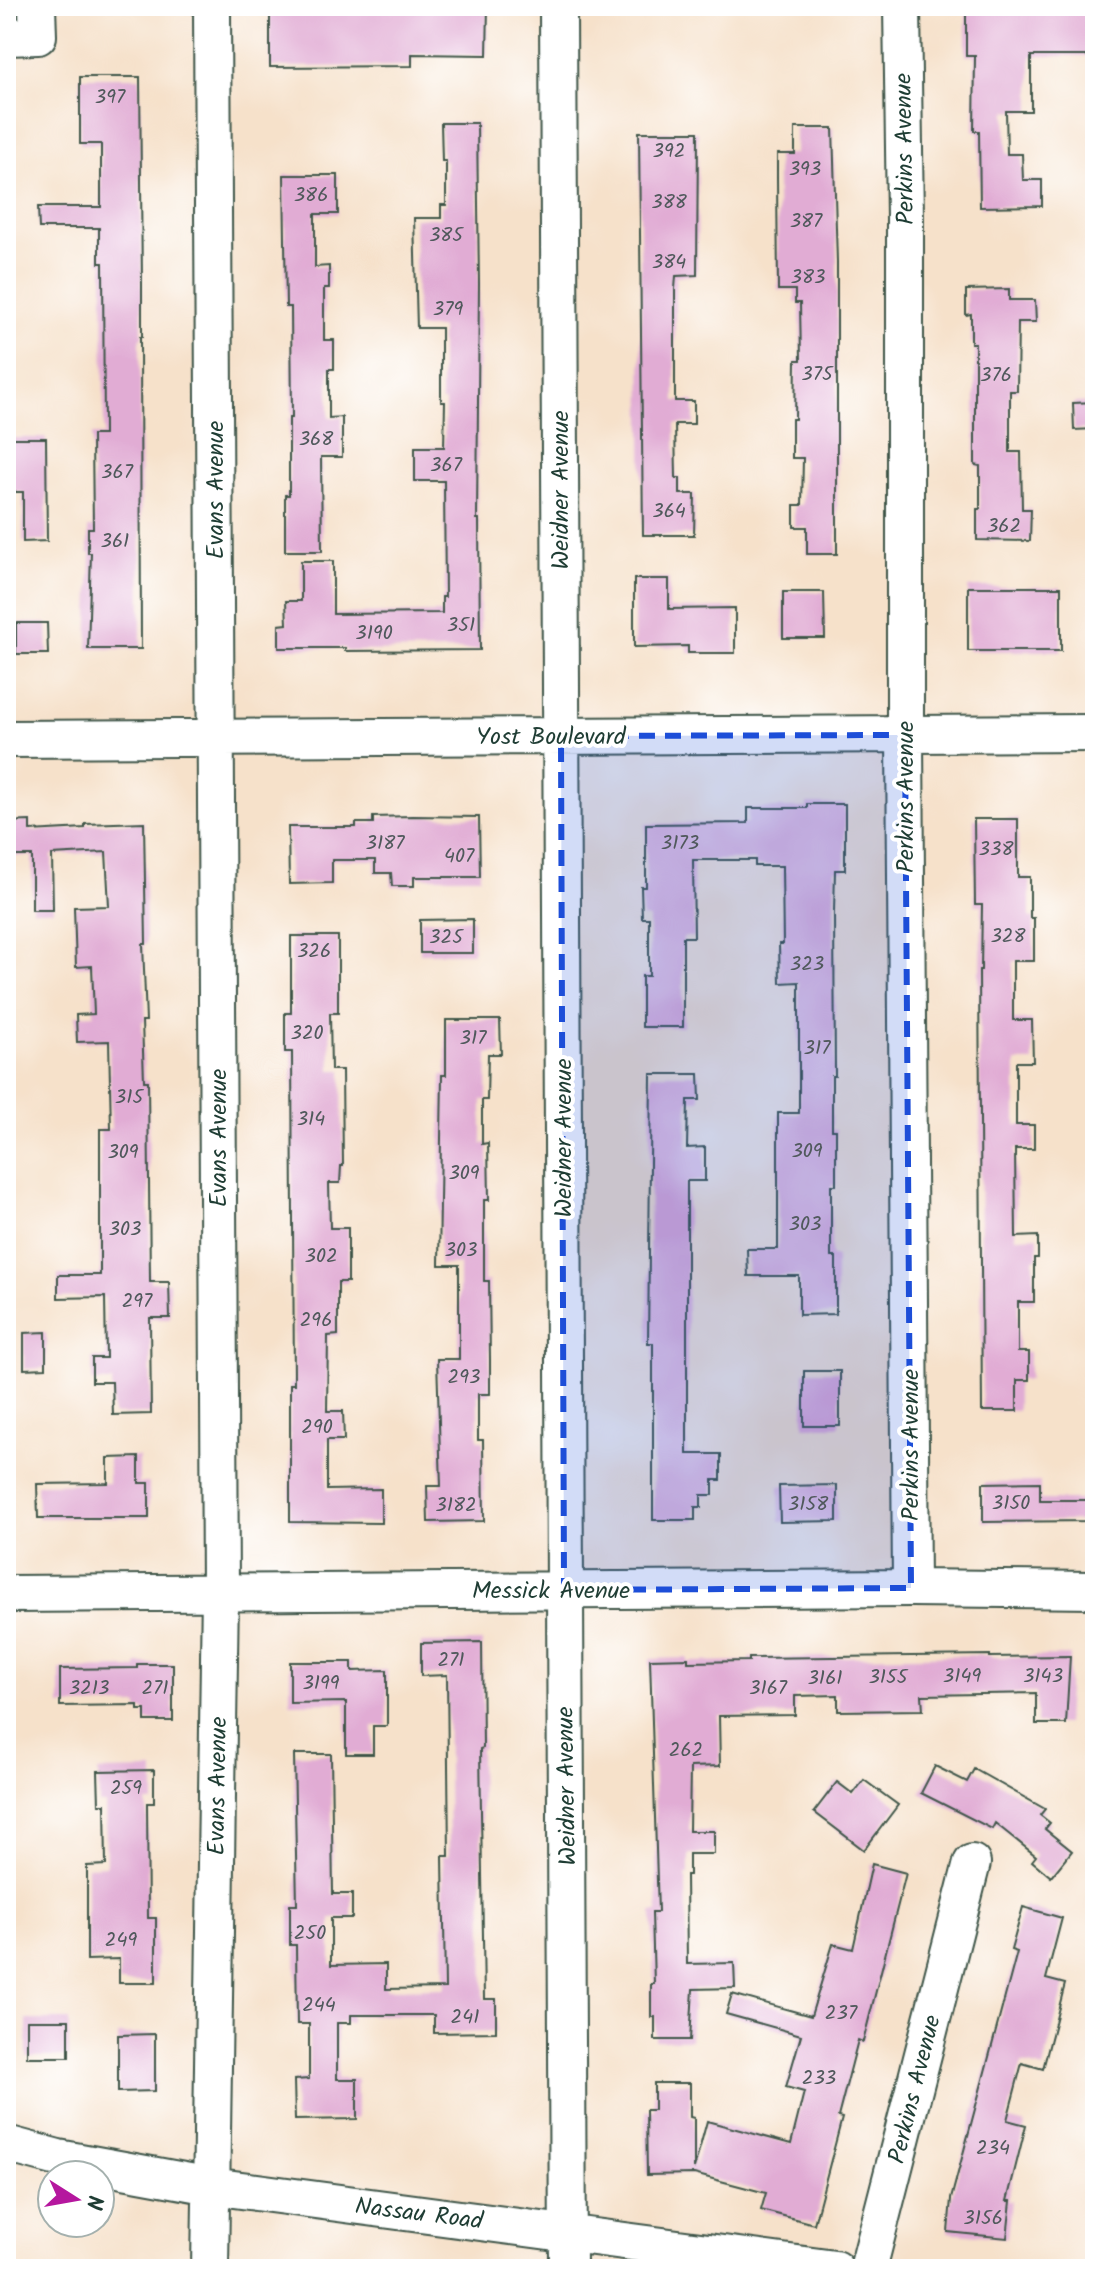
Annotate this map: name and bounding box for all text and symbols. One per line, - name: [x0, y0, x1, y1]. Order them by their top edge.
- street label: Perkins Avenue: [885, 72, 926, 225]
- house number: 397: [95, 82, 126, 114]
- house number: 392: [653, 136, 685, 168]
- house number: 393: [789, 154, 821, 186]
- house number: 386: [294, 180, 328, 212]
- house number: 388: [651, 187, 688, 219]
- house number: 387: [790, 206, 823, 238]
- house number: 385: [429, 220, 464, 252]
- house number: 384: [652, 247, 686, 279]
- house number: 383: [791, 262, 825, 294]
- house number: 379: [433, 294, 463, 326]
- house number: 375: [801, 359, 834, 391]
- house number: 376: [980, 360, 1012, 392]
- street label: Weidner Avenue: [542, 410, 581, 570]
- street label: Evans Avenue: [197, 420, 236, 559]
- house number: 368: [299, 424, 334, 456]
- house number: 367: [430, 450, 463, 482]
- house number: 367: [101, 457, 134, 489]
- house number: 364: [652, 496, 686, 528]
- house number: 362: [987, 511, 1021, 543]
- house number: 361: [101, 526, 129, 558]
- house number: 351: [447, 610, 475, 642]
- house number: 3190: [355, 618, 393, 650]
- street label: Yost Boulevard: [476, 718, 627, 757]
- street label: Perkins Avenue: [887, 721, 926, 873]
- house number: 3187: [366, 828, 405, 860]
- house number: 3173: [661, 828, 699, 860]
- house number: 338: [979, 834, 1014, 866]
- house number: 407: [444, 841, 475, 873]
- house number: 328: [990, 921, 1026, 953]
- house number: 325: [429, 922, 464, 954]
- house number: 326: [297, 936, 331, 968]
- house number: 323: [790, 949, 824, 981]
- house number: 320: [290, 1018, 324, 1050]
- house number: 317: [460, 1023, 487, 1055]
- house number: 317: [804, 1033, 831, 1065]
- street label: Weidner Avenue: [545, 1058, 584, 1218]
- street label: Evans Avenue: [200, 1068, 239, 1207]
- house number: 315: [115, 1082, 144, 1114]
- house number: 314: [297, 1104, 325, 1136]
- house number: 309: [791, 1136, 823, 1168]
- house number: 309: [107, 1137, 139, 1169]
- house number: 309: [448, 1158, 480, 1190]
- house number: 303: [789, 1209, 821, 1241]
- house number: 303: [109, 1214, 141, 1246]
- house number: 303: [445, 1235, 477, 1267]
- house number: 302: [304, 1241, 338, 1273]
- house number: 297: [122, 1286, 153, 1318]
- house number: 296: [300, 1305, 332, 1337]
- house number: 293: [448, 1362, 480, 1394]
- street label: Perkins Avenue: [892, 1369, 931, 1521]
- house number: 290: [301, 1412, 333, 1444]
- house number: 3150: [992, 1488, 1030, 1520]
- house number: 3158: [788, 1489, 829, 1521]
- house number: 3182: [435, 1490, 477, 1522]
- street label: Messick Avenue: [472, 1572, 630, 1611]
- house number: 271: [437, 1645, 465, 1677]
- house number: 3149: [943, 1661, 981, 1693]
- house number: 3143: [1023, 1661, 1063, 1693]
- house number: 3155: [868, 1662, 909, 1694]
- house number: 3161: [807, 1663, 843, 1695]
- house number: 3199: [302, 1668, 340, 1700]
- house number: 3213: [69, 1673, 109, 1705]
- house number: 271: [141, 1673, 169, 1705]
- house number: 3167: [749, 1673, 788, 1705]
- street label: Weidner Avenue: [547, 1706, 588, 1866]
- street label: Evans Avenue: [198, 1716, 239, 1856]
- house number: 262: [669, 1735, 703, 1767]
- house number: 259: [110, 1773, 142, 1805]
- house number: 250: [294, 1918, 326, 1950]
- house number: 249: [105, 1925, 137, 1957]
- house number: 244: [302, 1990, 336, 2022]
- house number: 237: [825, 1998, 858, 2030]
- house number: 241: [451, 2002, 479, 2034]
- street label: Perkins Avenue: [878, 2011, 953, 2168]
- house number: 233: [802, 2063, 836, 2095]
- house number: 234: [976, 2133, 1010, 2165]
- north arrow: [36, 2159, 116, 2239]
- street label: Nassau Road: [353, 2187, 486, 2242]
- text: N: [75, 2192, 112, 2213]
- house number: 3156: [963, 2203, 1003, 2235]

